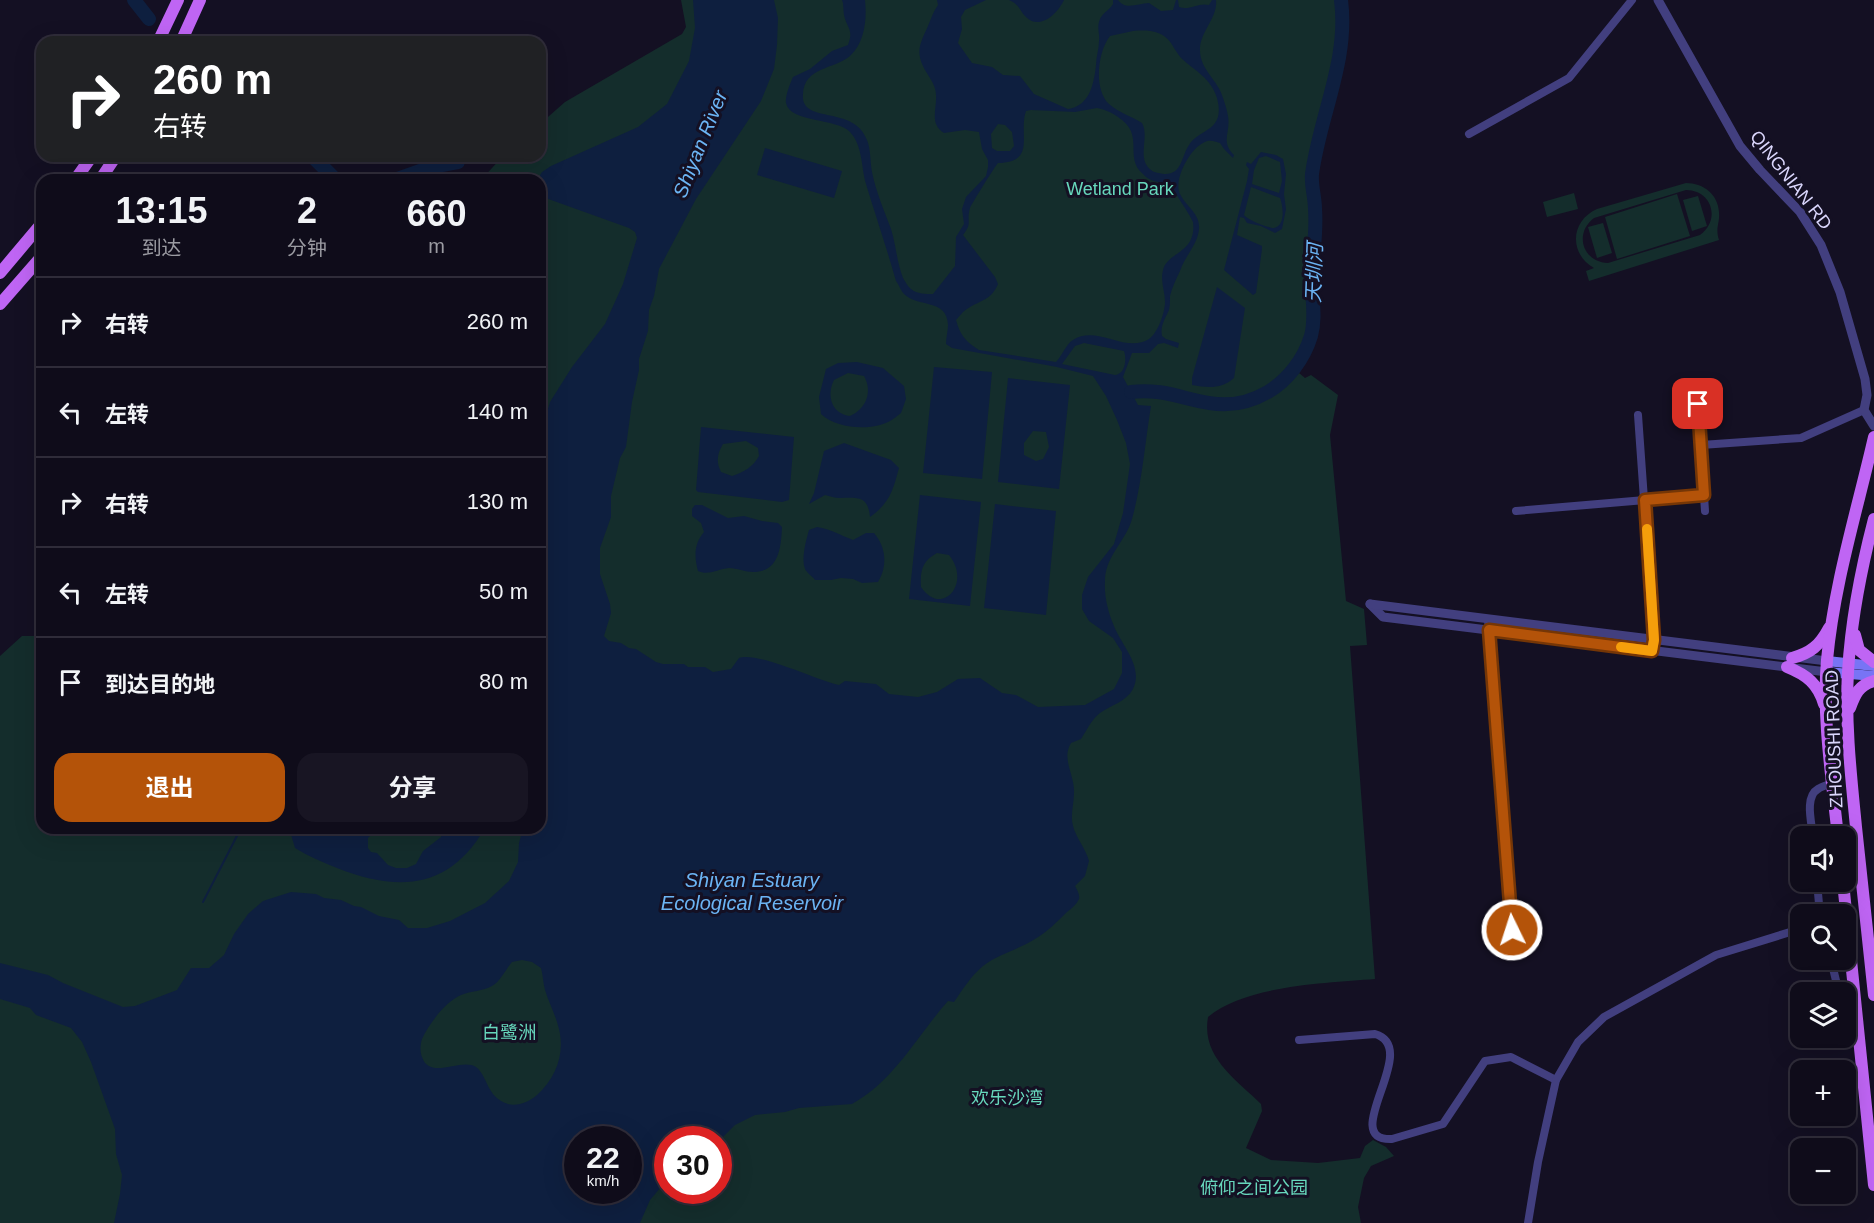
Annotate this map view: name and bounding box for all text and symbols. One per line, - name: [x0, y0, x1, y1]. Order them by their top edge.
- text: 260 m: [153, 56, 272, 103]
- icon: right: [54, 60, 132, 138]
- water label: Shiyan River: [669, 86, 732, 201]
- text: 右转: [153, 112, 207, 142]
- street label: QINGNIAN RD: [1746, 127, 1836, 233]
- park label: Wetland Park: [1066, 179, 1175, 199]
- text: 13:15: [115, 190, 208, 231]
- text: 2: [297, 190, 317, 231]
- text: 660: [406, 193, 467, 234]
- text: m: [428, 235, 445, 257]
- text: 到达: [141, 237, 181, 259]
- text: 分钟: [287, 237, 327, 259]
- water label: 天圳河: [1302, 239, 1326, 303]
- icon: right: [54, 306, 87, 339]
- text: 260 m: [467, 309, 528, 334]
- text: 右转: [105, 312, 149, 337]
- pin: [1672, 378, 1723, 429]
- icon: arrive: [1681, 387, 1714, 420]
- icon: left: [54, 396, 87, 429]
- text: 140 m: [467, 399, 528, 424]
- text: 左转: [105, 402, 149, 427]
- icon: right: [54, 486, 87, 519]
- text: 130 m: [467, 489, 528, 514]
- text: 右转: [105, 492, 149, 517]
- icon: left: [54, 576, 87, 609]
- text: 50 m: [479, 579, 528, 604]
- text: 左转: [105, 582, 149, 607]
- icon: arrive: [54, 666, 87, 699]
- text: 80 m: [479, 669, 528, 694]
- street label: ZHOUSHI ROAD: [1822, 670, 1846, 808]
- text: 到达目的地: [105, 672, 215, 697]
- button: 退出: [54, 753, 285, 822]
- button: 分享: [297, 753, 528, 822]
- map controls: [1790, 826, 1856, 1204]
- button: sound: [1790, 826, 1856, 892]
- water label: Shiyan Estuary Ecological Reservoir: [661, 869, 844, 914]
- position arrow: [1480, 898, 1544, 962]
- button: search: [1790, 904, 1856, 970]
- button: layers: [1790, 982, 1856, 1048]
- park label: 白鹭洲: [482, 1023, 536, 1043]
- button: +: [1790, 1060, 1856, 1126]
- park label: 欢乐沙湾: [971, 1088, 1043, 1108]
- speed limit sign: 30: [654, 1126, 732, 1204]
- button: −: [1790, 1138, 1856, 1204]
- text: 22: [586, 1141, 620, 1174]
- text: km/h: [587, 1172, 619, 1189]
- park label: 俯仰之间公园: [1200, 1178, 1308, 1198]

